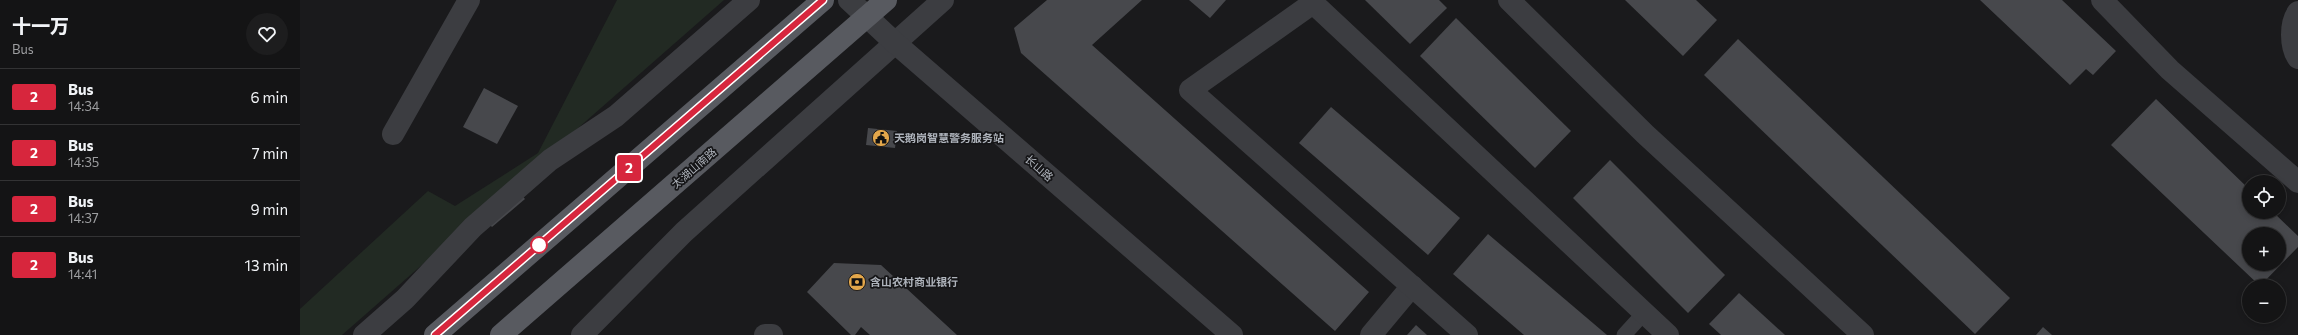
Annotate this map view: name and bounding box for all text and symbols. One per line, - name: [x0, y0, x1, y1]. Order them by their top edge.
- button: heart: [246, 13, 288, 55]
- text: 十一万: [12, 14, 69, 37]
- text: Bus: [12, 41, 34, 57]
- text: Bus: [68, 80, 93, 98]
- text: 2: [30, 88, 38, 105]
- text: 6 min: [250, 88, 288, 106]
- text: 14:34: [68, 98, 100, 114]
- public building icon: 天鹅岗智慧警务服务站: [871, 128, 891, 148]
- place label: 天鹅岗智慧警务服务站: [894, 131, 1004, 144]
- text: Bus: [68, 136, 93, 154]
- text: 2: [30, 144, 38, 161]
- text: 7 min: [252, 144, 288, 162]
- street label: 太湖山南路: [669, 145, 719, 191]
- street label: 长山路: [1023, 152, 1056, 183]
- text: 14:35: [68, 154, 99, 170]
- line badge: 2: [616, 155, 642, 181]
- text: 2: [625, 159, 633, 176]
- map controls: [2242, 175, 2286, 323]
- button: locate: [2242, 175, 2286, 219]
- text: Bus: [68, 192, 93, 210]
- text: 2: [30, 200, 38, 217]
- text: 9 min: [250, 200, 288, 218]
- text: 14:37: [68, 210, 99, 226]
- button: +: [2242, 227, 2286, 271]
- unlabelled marker: [530, 236, 548, 254]
- text: Bus: [68, 248, 93, 266]
- text: 2: [30, 256, 38, 273]
- text: 13 min: [245, 256, 288, 274]
- text: 14:41: [68, 266, 97, 282]
- bank icon: 含山农村商业银行: [847, 272, 867, 292]
- place label: 含山农村商业银行: [870, 275, 958, 288]
- button: −: [2242, 279, 2286, 323]

